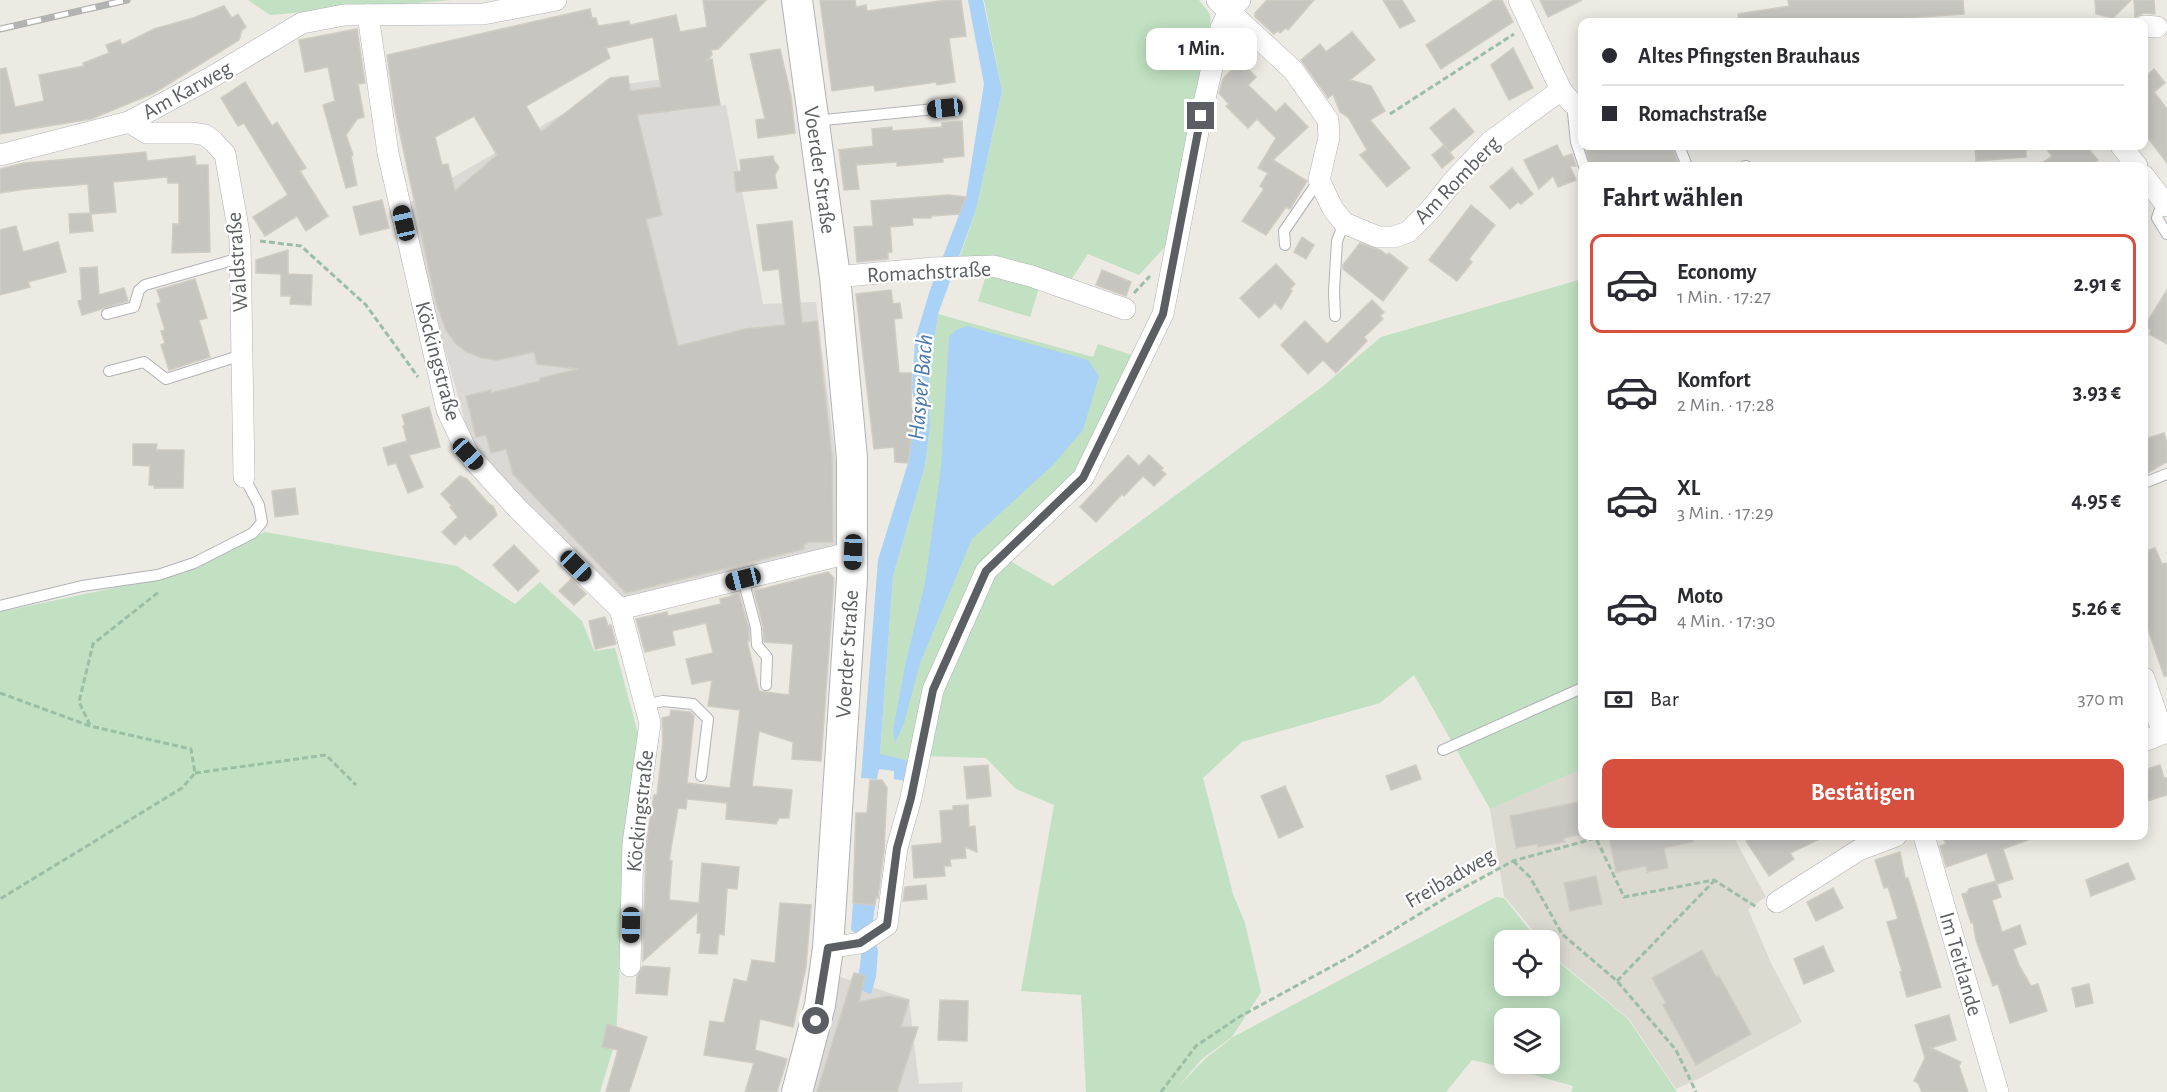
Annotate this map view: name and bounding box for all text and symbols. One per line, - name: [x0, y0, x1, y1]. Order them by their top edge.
- callout: 1 Min.: [1146, 29, 1256, 71]
- text: 1 Min.: [1178, 39, 1225, 59]
- text: Altes Pfingsten Brauhaus: [1638, 45, 1860, 67]
- street label: Am Karweg: [139, 56, 235, 123]
- car: [926, 97, 964, 119]
- route end: [1187, 102, 1214, 129]
- text: Romachstraße: [1638, 103, 1767, 125]
- street label: Voerder Straße: [800, 105, 840, 235]
- street label: Am Romberg: [1410, 132, 1504, 228]
- text: Fahrt wählen: [1602, 184, 1744, 211]
- car: [391, 203, 417, 243]
- street label: Waldstraße: [223, 211, 251, 313]
- icon: car: [1605, 257, 1659, 311]
- street label: Romachstraße: [866, 258, 992, 286]
- text: Economy: [1677, 261, 1757, 283]
- text: 2.91 €: [2073, 273, 2121, 295]
- text: 1 Min. · 17:27: [1677, 287, 1771, 307]
- street label: Köckingstraße: [411, 299, 465, 423]
- water label: Hasper Bach: [904, 333, 938, 441]
- icon: car: [1605, 365, 1659, 419]
- text: Komfort: [1677, 369, 1751, 391]
- text: 3.93 €: [2073, 381, 2121, 403]
- text: 2 Min. · 17:28: [1677, 395, 1774, 415]
- car: [449, 435, 487, 473]
- icon: car: [1605, 473, 1659, 527]
- text: XL: [1677, 477, 1700, 499]
- text: 4.95 €: [2071, 489, 2121, 511]
- text: 3 Min. · 17:29: [1677, 503, 1774, 523]
- car: [843, 534, 863, 570]
- car: [557, 547, 595, 585]
- car: [723, 566, 763, 592]
- icon: car: [1605, 581, 1659, 635]
- text: Moto: [1677, 585, 1723, 607]
- street label: Voerder Straße: [832, 589, 862, 719]
- text: 5.26 €: [2072, 597, 2121, 619]
- text: 4 Min. · 17:30: [1677, 611, 1775, 631]
- icon: cash: [1602, 683, 1635, 716]
- text: Bar: [1650, 688, 1679, 710]
- text: 370 m: [2078, 689, 2124, 709]
- street label: Köckingstraße: [623, 749, 657, 873]
- button: Bestätigen: [1602, 759, 2124, 828]
- street label: Freibadweg: [1402, 844, 1499, 912]
- car: [622, 907, 640, 943]
- street label: Im Teitlande: [1936, 910, 1986, 1018]
- map controls: [1494, 930, 1560, 1074]
- button: locate: [1494, 930, 1560, 996]
- route start: [802, 1007, 829, 1034]
- button: layers: [1494, 1008, 1560, 1074]

